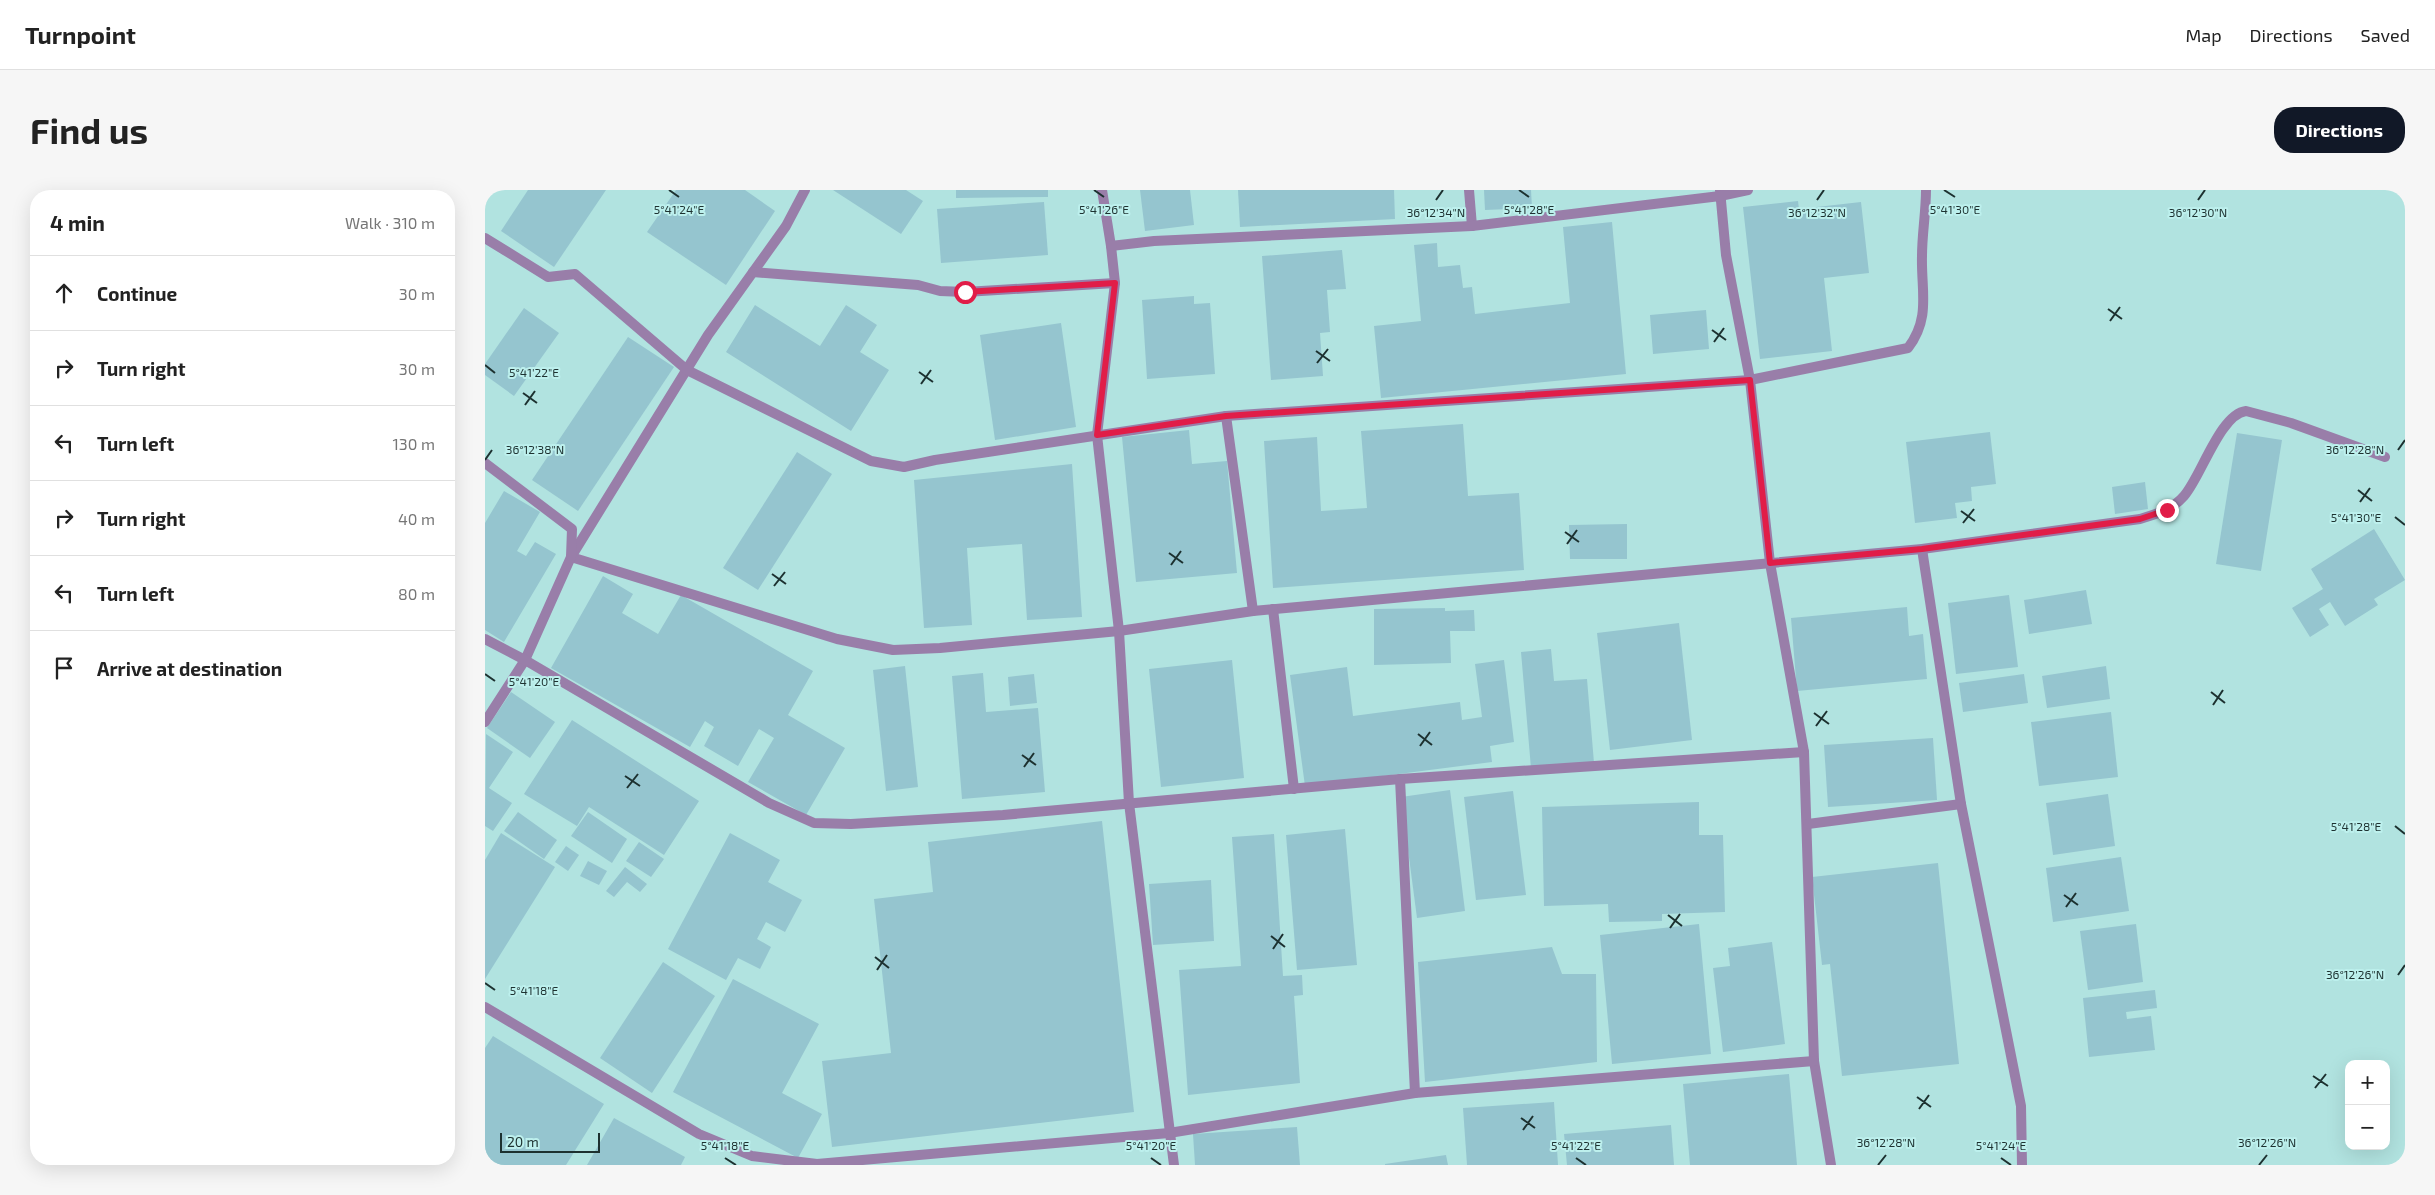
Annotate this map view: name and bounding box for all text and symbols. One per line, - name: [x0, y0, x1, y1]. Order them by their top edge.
- text: Turnpoint: [25, 20, 136, 49]
- text: Map: [2185, 24, 2222, 46]
- text: Directions: [2250, 24, 2333, 46]
- text: Saved: [2361, 24, 2410, 46]
- button: Directions: [2274, 107, 2405, 153]
- text: Find us: [30, 109, 148, 151]
- text: 5°41'24"E: [654, 202, 705, 216]
- text: 5°41'26"E: [1079, 202, 1129, 216]
- text: 5°41'28"E: [1504, 202, 1554, 216]
- text: 5°41'30"E: [1930, 202, 1980, 216]
- text: 36°12'34"N: [1407, 205, 1465, 219]
- text: 36°12'32"N: [1788, 205, 1846, 219]
- text: 36°12'30"N: [2169, 205, 2227, 219]
- text: 4 min: [50, 210, 105, 235]
- text: Walk · 310 m: [345, 213, 435, 232]
- icon: ahead: [50, 279, 78, 307]
- route start: [954, 281, 977, 304]
- text: Continue: [97, 282, 177, 305]
- text: 30 m: [399, 284, 435, 303]
- icon: right: [50, 354, 78, 382]
- text: Turn right: [97, 357, 185, 380]
- text: 30 m: [399, 359, 435, 378]
- text: 5°41'22"E: [509, 365, 559, 379]
- icon: left: [50, 429, 78, 457]
- text: Turn left: [97, 432, 174, 455]
- text: 130 m: [393, 434, 435, 453]
- text: 36°12'38"N: [506, 442, 564, 456]
- text: 36°12'28"N: [2326, 442, 2384, 456]
- route end: [2156, 499, 2179, 522]
- icon: right: [50, 504, 78, 532]
- text: Turn right: [97, 507, 185, 530]
- text: 40 m: [398, 509, 435, 528]
- text: 5°41'30"E: [2331, 510, 2381, 524]
- icon: left: [50, 579, 78, 607]
- text: Turn left: [97, 582, 174, 605]
- text: 80 m: [398, 584, 435, 603]
- icon: arrive: [50, 654, 78, 682]
- text: Arrive at destination: [97, 657, 282, 680]
- text: 5°41'20"E: [509, 674, 559, 688]
- text: 5°41'28"E: [2331, 819, 2381, 833]
- text: 36°12'26"N: [2326, 967, 2384, 981]
- text: 5°41'18"E: [510, 983, 559, 997]
- map controls: [2345, 1060, 2390, 1150]
- button: +: [2345, 1060, 2390, 1105]
- button: −: [2345, 1105, 2390, 1150]
- scale bar: [500, 1130, 600, 1153]
- text: 20 m: [507, 1133, 539, 1150]
- text: 36°12'28"N: [1857, 1135, 1915, 1149]
- text: 36°12'26"N: [2238, 1135, 2296, 1149]
- text: 5°41'18"E: [701, 1138, 750, 1152]
- text: 5°41'20"E: [1126, 1138, 1176, 1152]
- text: 5°41'22"E: [1551, 1138, 1601, 1152]
- text: 5°41'24"E: [1976, 1138, 2027, 1152]

